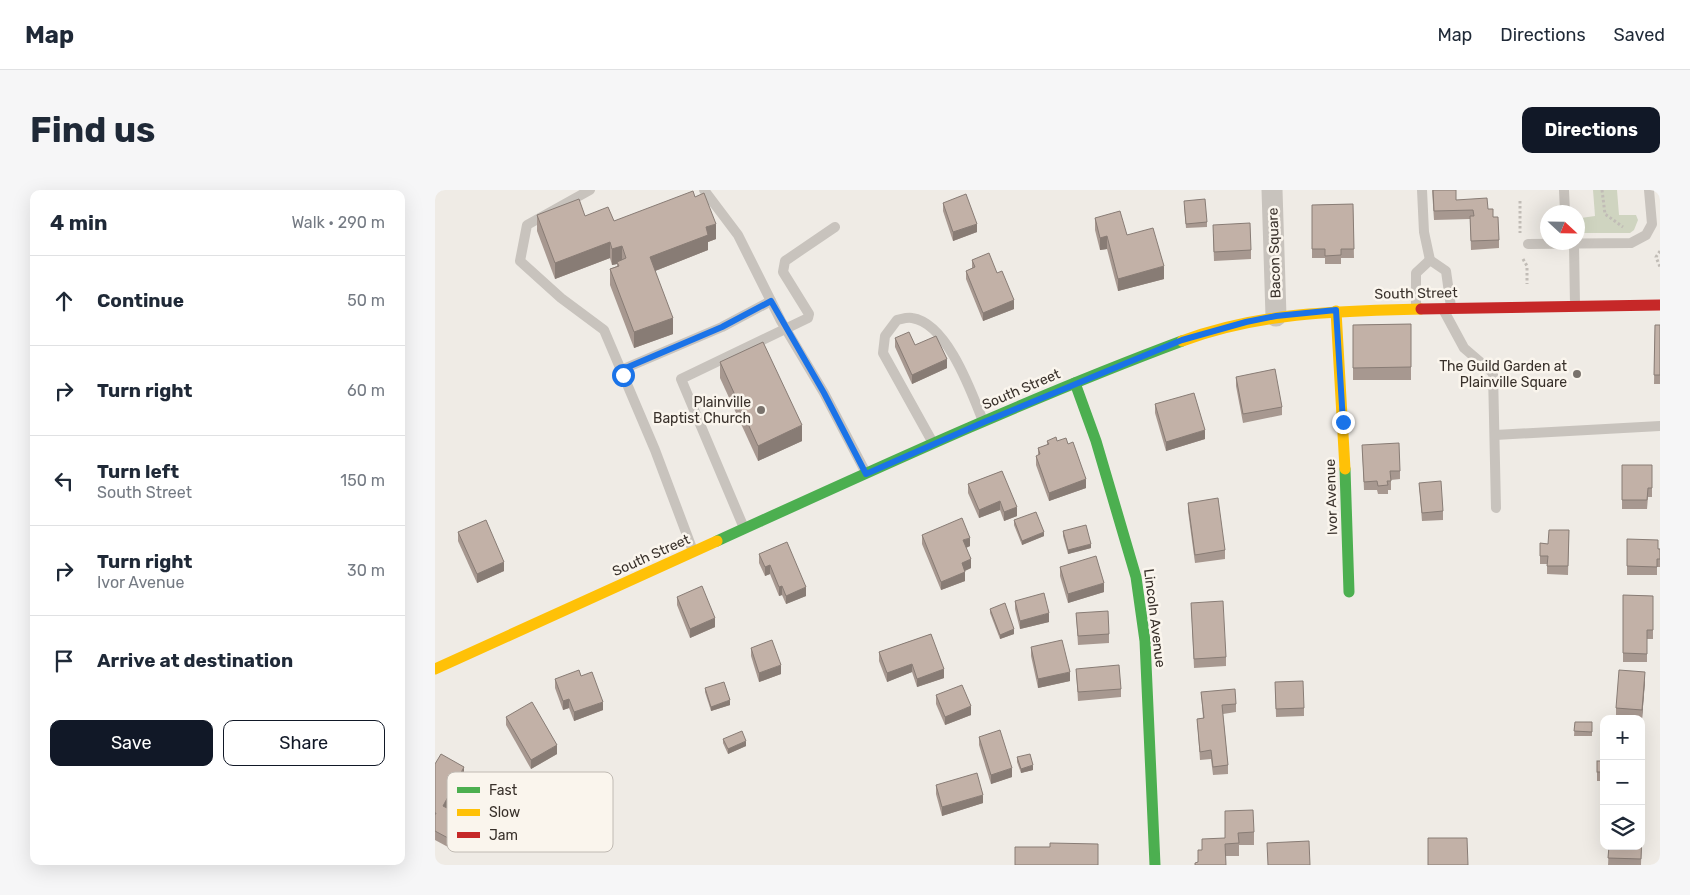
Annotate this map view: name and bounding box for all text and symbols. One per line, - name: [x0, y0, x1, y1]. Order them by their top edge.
- text: Map: [25, 21, 74, 49]
- text: Map: [1437, 24, 1472, 46]
- text: Directions: [1500, 24, 1586, 46]
- text: Saved: [1614, 24, 1665, 46]
- button: Directions: [1522, 107, 1660, 153]
- text: Find us: [30, 109, 155, 151]
- north arrow: [1540, 205, 1585, 250]
- street label: Bacon Square: [1264, 207, 1285, 299]
- text: 4 min: [50, 210, 108, 235]
- text: Walk · 290 m: [291, 213, 385, 232]
- street label: South Street: [1374, 284, 1458, 303]
- icon: ahead: [50, 287, 78, 315]
- text: Continue: [97, 289, 184, 312]
- text: 50 m: [347, 291, 385, 310]
- place label: The Guild Garden at Plainville Square: [1439, 358, 1568, 391]
- route start: [612, 364, 635, 387]
- street label: South Street: [980, 365, 1063, 414]
- marker: The Guild Garden at Plainville Square: [1571, 368, 1583, 380]
- icon: right: [50, 377, 78, 405]
- text: Turn right: [97, 379, 192, 402]
- text: 60 m: [347, 381, 385, 400]
- place label: Plainville Baptist Church: [653, 394, 751, 427]
- marker: Plainville Baptist Church: [755, 404, 767, 416]
- route end: [1332, 411, 1355, 434]
- street label: Ivor Avenue: [1322, 458, 1341, 535]
- text: Turn left: [97, 460, 179, 483]
- icon: left: [50, 467, 78, 495]
- text: 150 m: [340, 471, 385, 490]
- text: South Street: [97, 483, 192, 502]
- street label: South Street: [610, 531, 693, 580]
- text: Turn right: [97, 550, 192, 573]
- icon: right: [50, 557, 78, 585]
- text: 30 m: [347, 561, 385, 580]
- street label: Lincoln Avenue: [1140, 568, 1169, 669]
- text: Ivor Avenue: [97, 573, 184, 592]
- icon: arrive: [50, 647, 78, 675]
- text: Arrive at destination: [97, 649, 293, 672]
- map controls: [1600, 715, 1645, 850]
- button: +: [1600, 715, 1645, 760]
- button: Save: [50, 720, 213, 766]
- button: Share: [223, 720, 385, 766]
- button: −: [1600, 760, 1645, 805]
- legend: [447, 772, 613, 852]
- text: Fast: [489, 782, 518, 799]
- text: Slow: [489, 804, 520, 821]
- button: layers: [1600, 805, 1645, 850]
- text: Jam: [489, 827, 518, 844]

